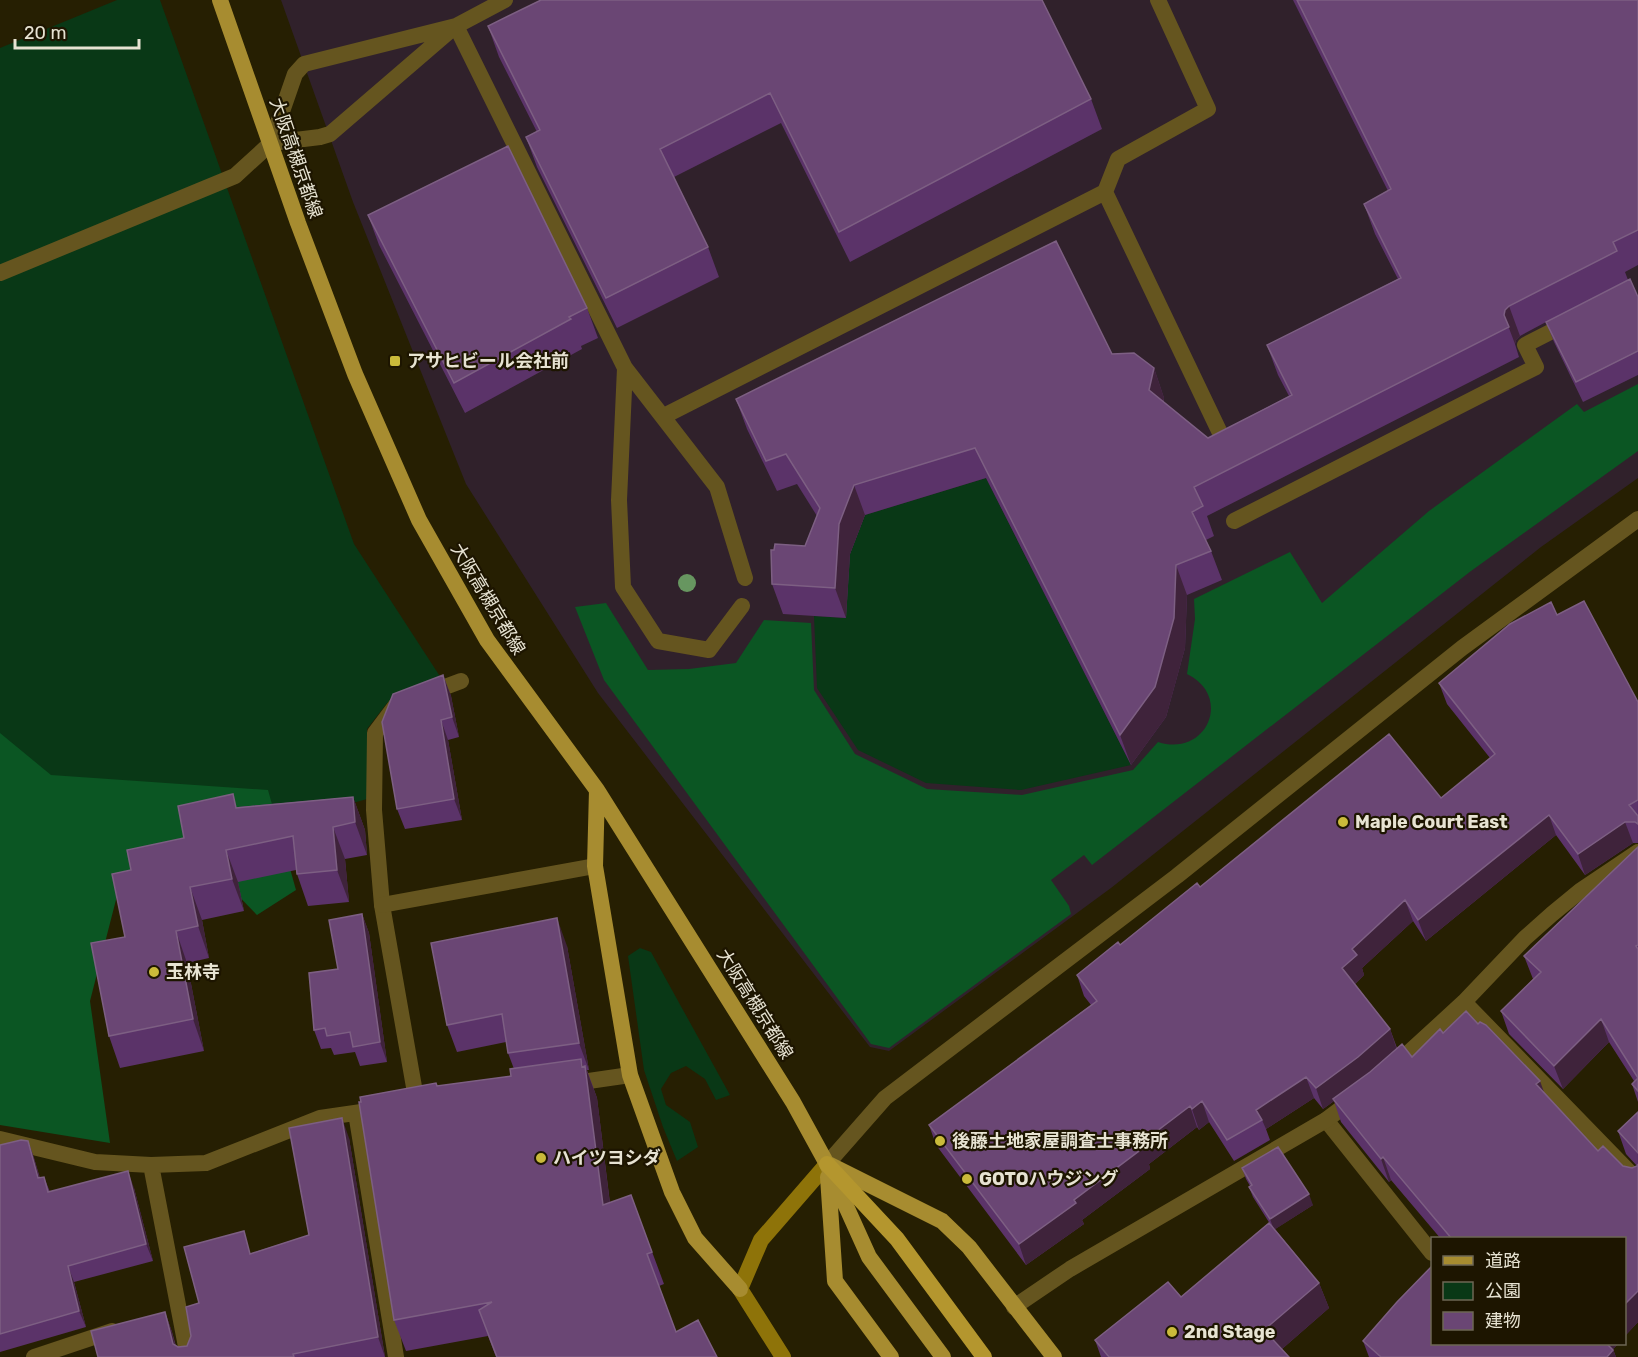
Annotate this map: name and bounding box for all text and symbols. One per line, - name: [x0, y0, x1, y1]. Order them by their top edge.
- scale bar: [15, 12, 140, 50]
- text: 20 m: [24, 22, 66, 44]
- street label: 大阪高槻京都線: [265, 95, 327, 221]
- place label: アサヒビール会社前: [407, 350, 569, 372]
- marker: アサヒビール会社前: [388, 354, 402, 368]
- street label: 大阪高槻京都線: [446, 539, 530, 659]
- place label: Maple Court East: [1355, 811, 1508, 833]
- marker: Maple Court East: [1336, 815, 1350, 829]
- street label: 大阪高槻京都線: [712, 945, 798, 1063]
- place label: 玉林寺: [166, 961, 220, 983]
- marker: 玉林寺: [147, 965, 161, 979]
- place label: 後藤土地家屋調査士事務所: [952, 1130, 1168, 1152]
- marker: 後藤土地家屋調査士事務所: [933, 1134, 947, 1148]
- place label: ハイツヨシダ: [553, 1147, 661, 1169]
- marker: ハイツヨシダ: [534, 1151, 548, 1165]
- place label: GOTOハウジング: [979, 1168, 1119, 1190]
- marker: GOTOハウジング: [960, 1172, 974, 1186]
- legend: [1431, 1237, 1626, 1345]
- text: 道路: [1485, 1250, 1521, 1272]
- text: 公園: [1485, 1280, 1521, 1302]
- text: 建物: [1485, 1310, 1521, 1332]
- place label: 2nd Stage: [1184, 1321, 1276, 1343]
- marker: 2nd Stage: [1165, 1325, 1179, 1339]

